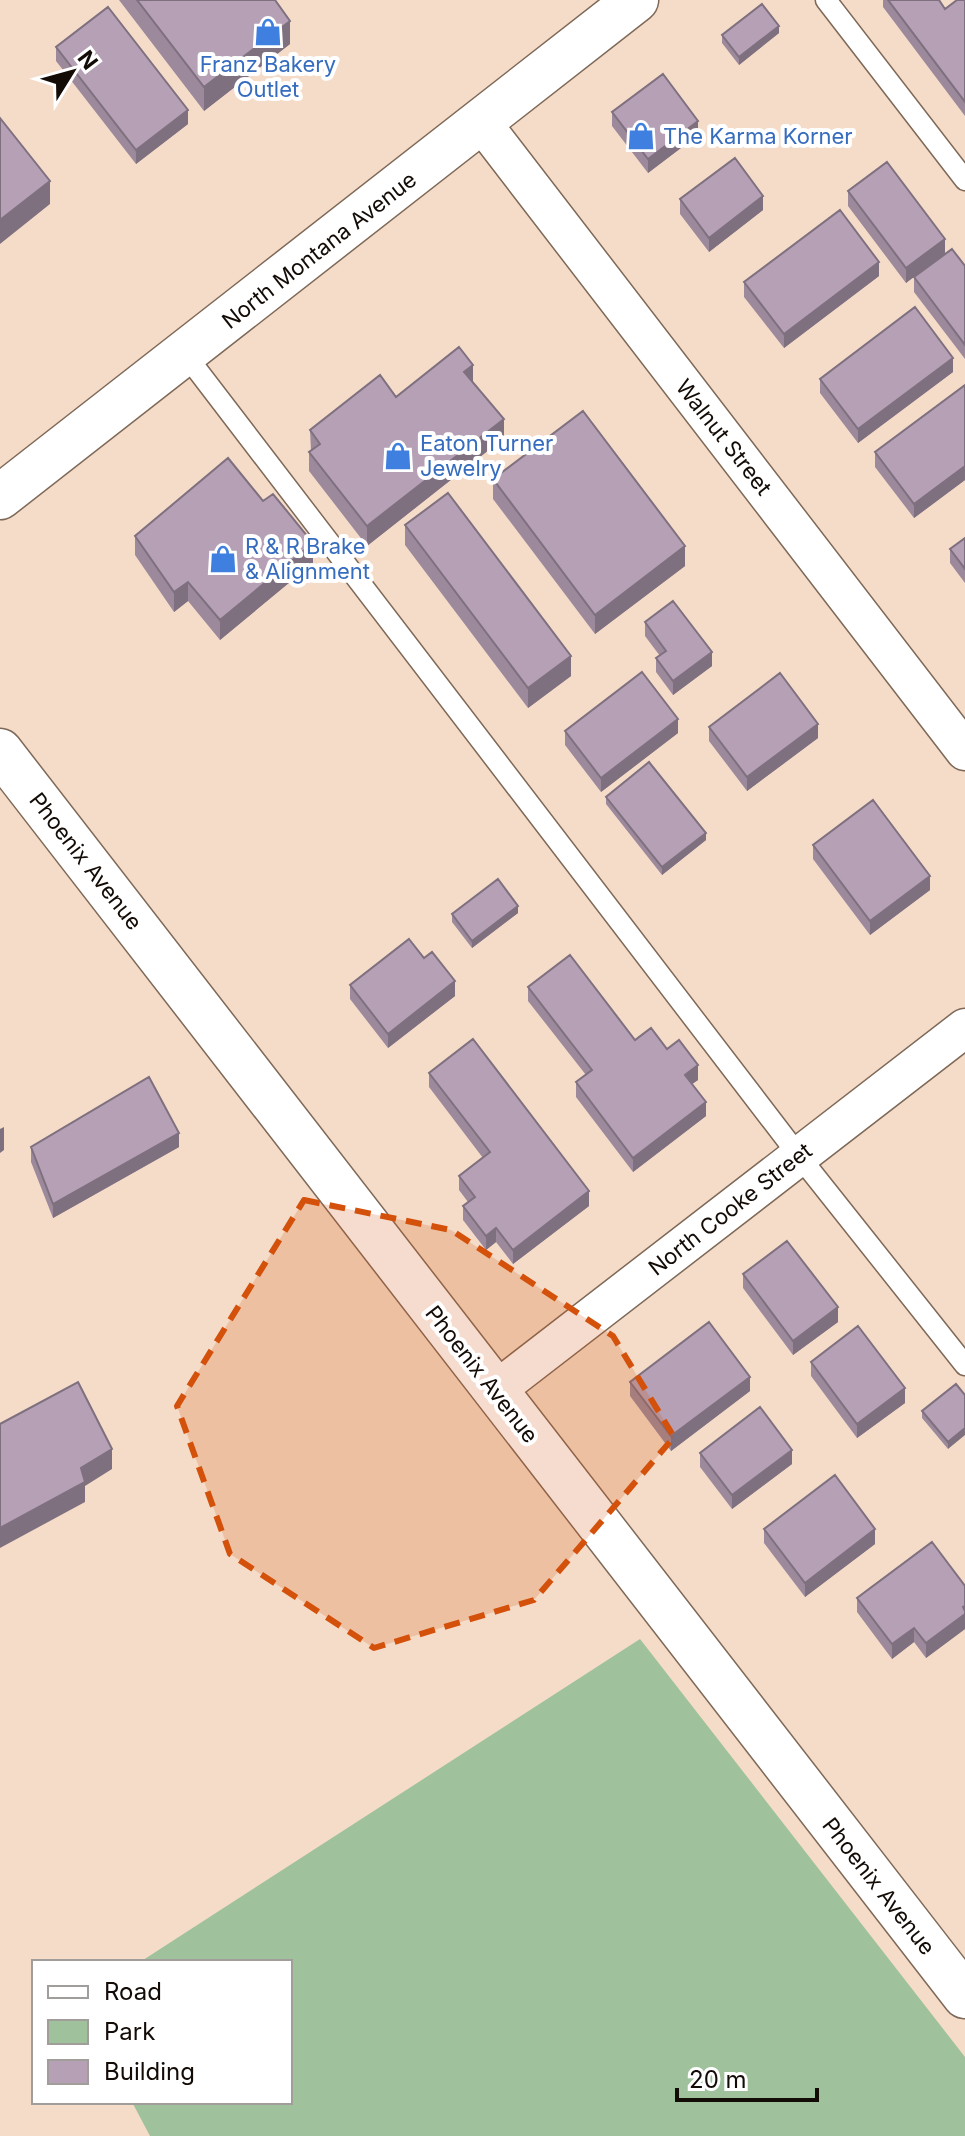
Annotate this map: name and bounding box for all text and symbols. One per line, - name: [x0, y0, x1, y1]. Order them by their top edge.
- shop icon: Franz Bakery Outlet: [253, 17, 283, 47]
- north arrow: [32, 32, 112, 112]
- text: N: [73, 45, 103, 74]
- place label: Franz Bakery Outlet: [200, 51, 336, 102]
- shop icon: The Karma Korner: [626, 121, 656, 151]
- place label: The Karma Korner: [663, 123, 853, 149]
- street label: North Montana Avenue: [217, 166, 421, 334]
- street label: Walnut Street: [671, 374, 777, 500]
- place label: Eaton Turner Jewelry: [420, 430, 553, 481]
- shop icon: Eaton Turner Jewelry: [383, 441, 413, 471]
- place label: R & R Brake & Alignment: [245, 533, 370, 584]
- shop icon: R & R Brake & Alignment: [208, 544, 238, 574]
- street label: Phoenix Avenue: [24, 787, 148, 935]
- street label: North Cooke Street: [643, 1137, 817, 1281]
- street label: Phoenix Avenue: [420, 1300, 544, 1448]
- street label: Phoenix Avenue: [817, 1812, 941, 1960]
- legend: [32, 1960, 292, 2104]
- text: Road: [104, 1977, 162, 2006]
- text: Park: [104, 2017, 155, 2046]
- scale bar: [677, 2052, 817, 2102]
- text: Building: [104, 2057, 195, 2086]
- text: 20 m: [689, 2065, 747, 2094]

